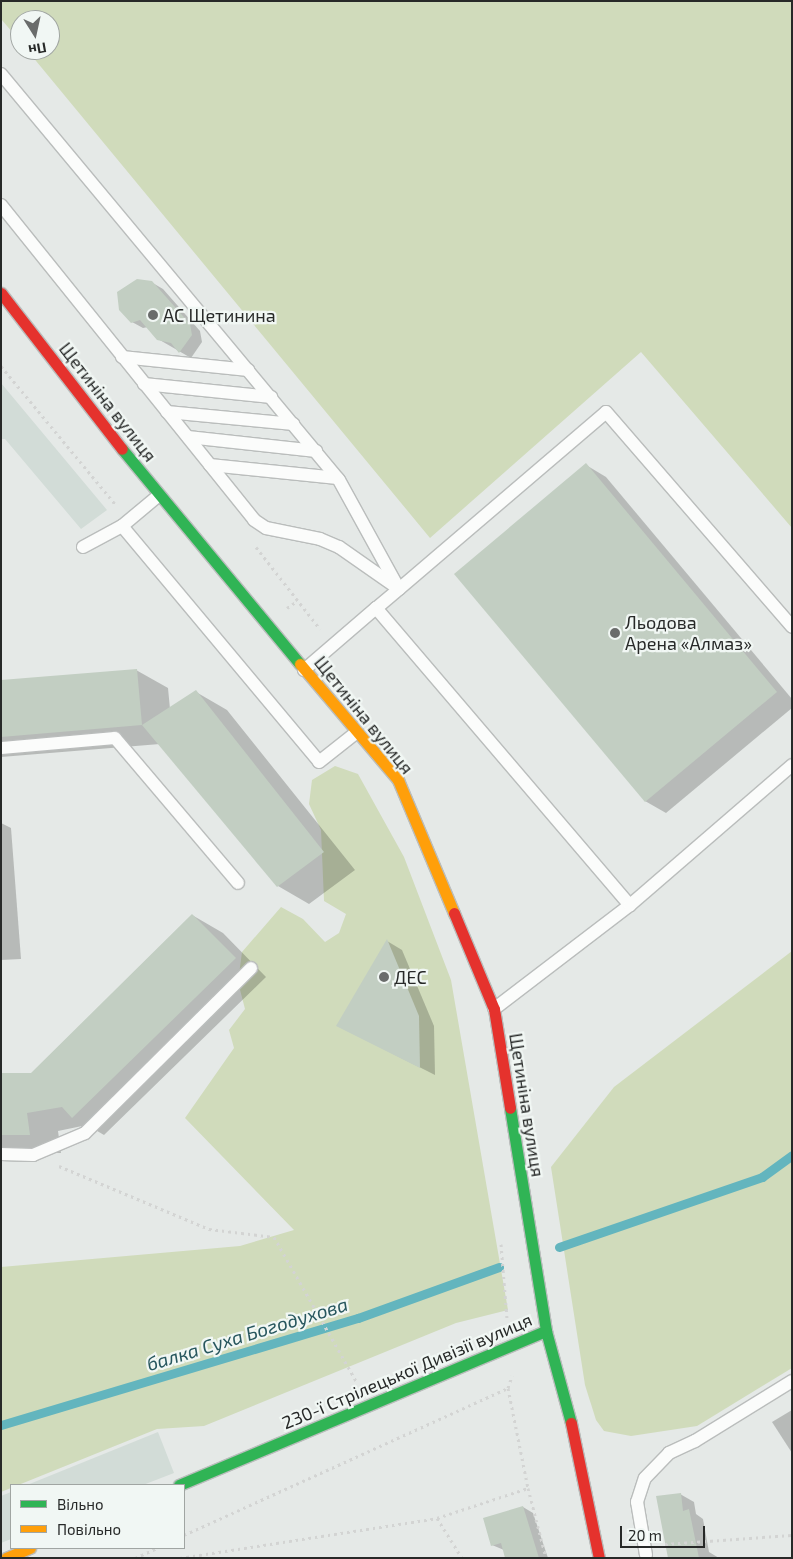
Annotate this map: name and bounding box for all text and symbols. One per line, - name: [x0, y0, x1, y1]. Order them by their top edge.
- north arrow: [10, 10, 60, 60]
- text: Пн: [27, 39, 48, 59]
- place label: АС Щетинина: [163, 304, 276, 326]
- marker: АС Щетинина: [147, 309, 159, 321]
- street label: Щетиніна вулиця: [55, 338, 161, 466]
- place label: Льодова Арена «Алмаз»: [625, 612, 752, 654]
- marker: Льодова Арена «Алмаз»: [609, 627, 621, 639]
- street label: Щетиніна вулиця: [310, 652, 418, 778]
- place label: ДЕС: [394, 966, 427, 988]
- marker: ДЕС: [378, 971, 390, 983]
- street label: Щетиніна вулиця: [505, 1032, 549, 1178]
- water label: балка Суха Богодухова: [144, 1292, 350, 1376]
- street label: 230-ї Стрілецької Дивізії вулиця: [279, 1308, 535, 1434]
- legend: [10, 1484, 185, 1549]
- text: Вільно: [57, 1495, 104, 1513]
- scale bar: [623, 1516, 708, 1548]
- text: Повільно: [57, 1520, 121, 1538]
- text: 20 m: [628, 1526, 662, 1544]

